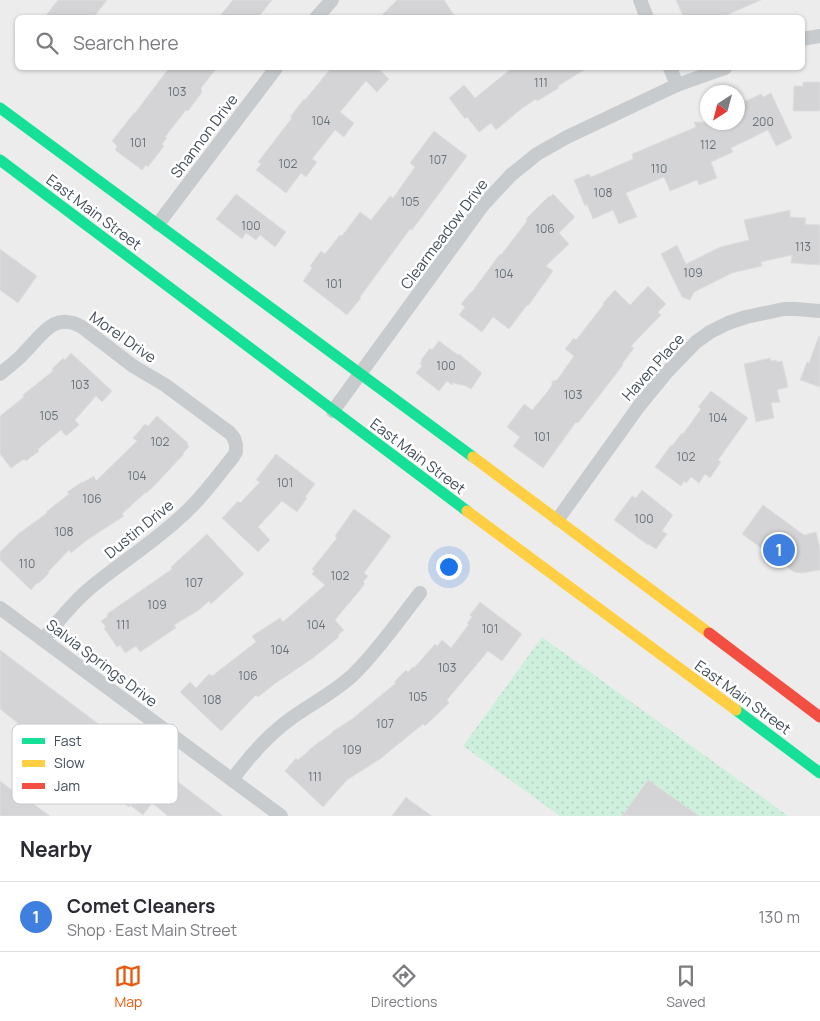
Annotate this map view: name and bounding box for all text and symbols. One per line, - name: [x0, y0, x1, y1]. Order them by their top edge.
- search box: [15, 15, 805, 70]
- icon: search: [33, 29, 61, 57]
- text: Search here: [73, 30, 179, 56]
- house number: 111: [534, 74, 548, 91]
- house number: 103: [168, 83, 186, 100]
- north arrow: [700, 85, 745, 130]
- street label: Shannon Drive: [165, 90, 243, 182]
- house number: 104: [311, 112, 331, 129]
- house number: 200: [752, 113, 774, 130]
- house number: 101: [130, 134, 146, 151]
- house number: 112: [700, 136, 716, 153]
- house number: 107: [429, 151, 447, 168]
- house number: 102: [279, 155, 298, 172]
- house number: 110: [651, 160, 667, 177]
- street label: East Main Street: [42, 169, 146, 255]
- street label: Clearmeadow Drive: [396, 174, 493, 294]
- house number: 108: [594, 184, 613, 201]
- house number: 105: [401, 193, 420, 210]
- house number: 100: [241, 217, 261, 234]
- house number: 106: [535, 220, 555, 237]
- house number: 113: [795, 238, 811, 255]
- house number: 109: [683, 264, 703, 281]
- house number: 104: [494, 265, 514, 282]
- house number: 101: [326, 275, 342, 292]
- street label: Morel Drive: [85, 306, 161, 368]
- street label: Haven Place: [617, 329, 689, 405]
- house number: 100: [436, 357, 456, 374]
- house number: 103: [71, 376, 89, 393]
- house number: 103: [564, 386, 582, 403]
- house number: 105: [40, 407, 59, 424]
- house number: 104: [708, 409, 728, 426]
- street label: East Main Street: [366, 413, 470, 499]
- house number: 101: [534, 428, 550, 445]
- house number: 102: [151, 433, 170, 450]
- house number: 102: [677, 448, 696, 465]
- house number: 104: [127, 467, 147, 484]
- house number: 101: [277, 474, 293, 491]
- house number: 106: [82, 490, 102, 507]
- street label: Dustin Drive: [100, 494, 178, 563]
- house number: 100: [634, 510, 654, 527]
- house number: 108: [55, 523, 74, 540]
- pin: 1: [763, 531, 795, 569]
- your location: [436, 554, 462, 580]
- house number: 110: [19, 555, 35, 572]
- house number: 102: [331, 567, 350, 584]
- house number: 107: [185, 574, 203, 591]
- house number: 109: [147, 596, 167, 613]
- street label: Salvia Springs Drive: [42, 614, 162, 712]
- house number: 111: [116, 616, 130, 633]
- house number: 104: [306, 616, 326, 633]
- house number: 101: [482, 620, 498, 637]
- house number: 104: [270, 641, 290, 658]
- street label: East Main Street: [691, 655, 795, 739]
- house number: 103: [438, 659, 456, 676]
- house number: 106: [238, 667, 258, 684]
- house number: 105: [409, 688, 428, 705]
- house number: 108: [203, 691, 222, 708]
- house number: 107: [376, 715, 394, 732]
- legend: [12, 724, 178, 804]
- text: Fast: [54, 731, 82, 750]
- house number: 109: [342, 741, 362, 758]
- text: Slow: [54, 753, 85, 772]
- house number: 111: [308, 768, 322, 785]
- text: Jam: [54, 776, 80, 795]
- text: Nearby: [20, 835, 92, 863]
- text: Comet Cleaners: [67, 893, 215, 919]
- text: 1: [32, 906, 40, 928]
- text: 130 m: [758, 906, 800, 928]
- text: Shop · East Main Street: [67, 919, 237, 941]
- tab: Map: [114, 962, 142, 1011]
- tab: Directions: [371, 962, 437, 1011]
- tab: Saved: [666, 962, 706, 1011]

